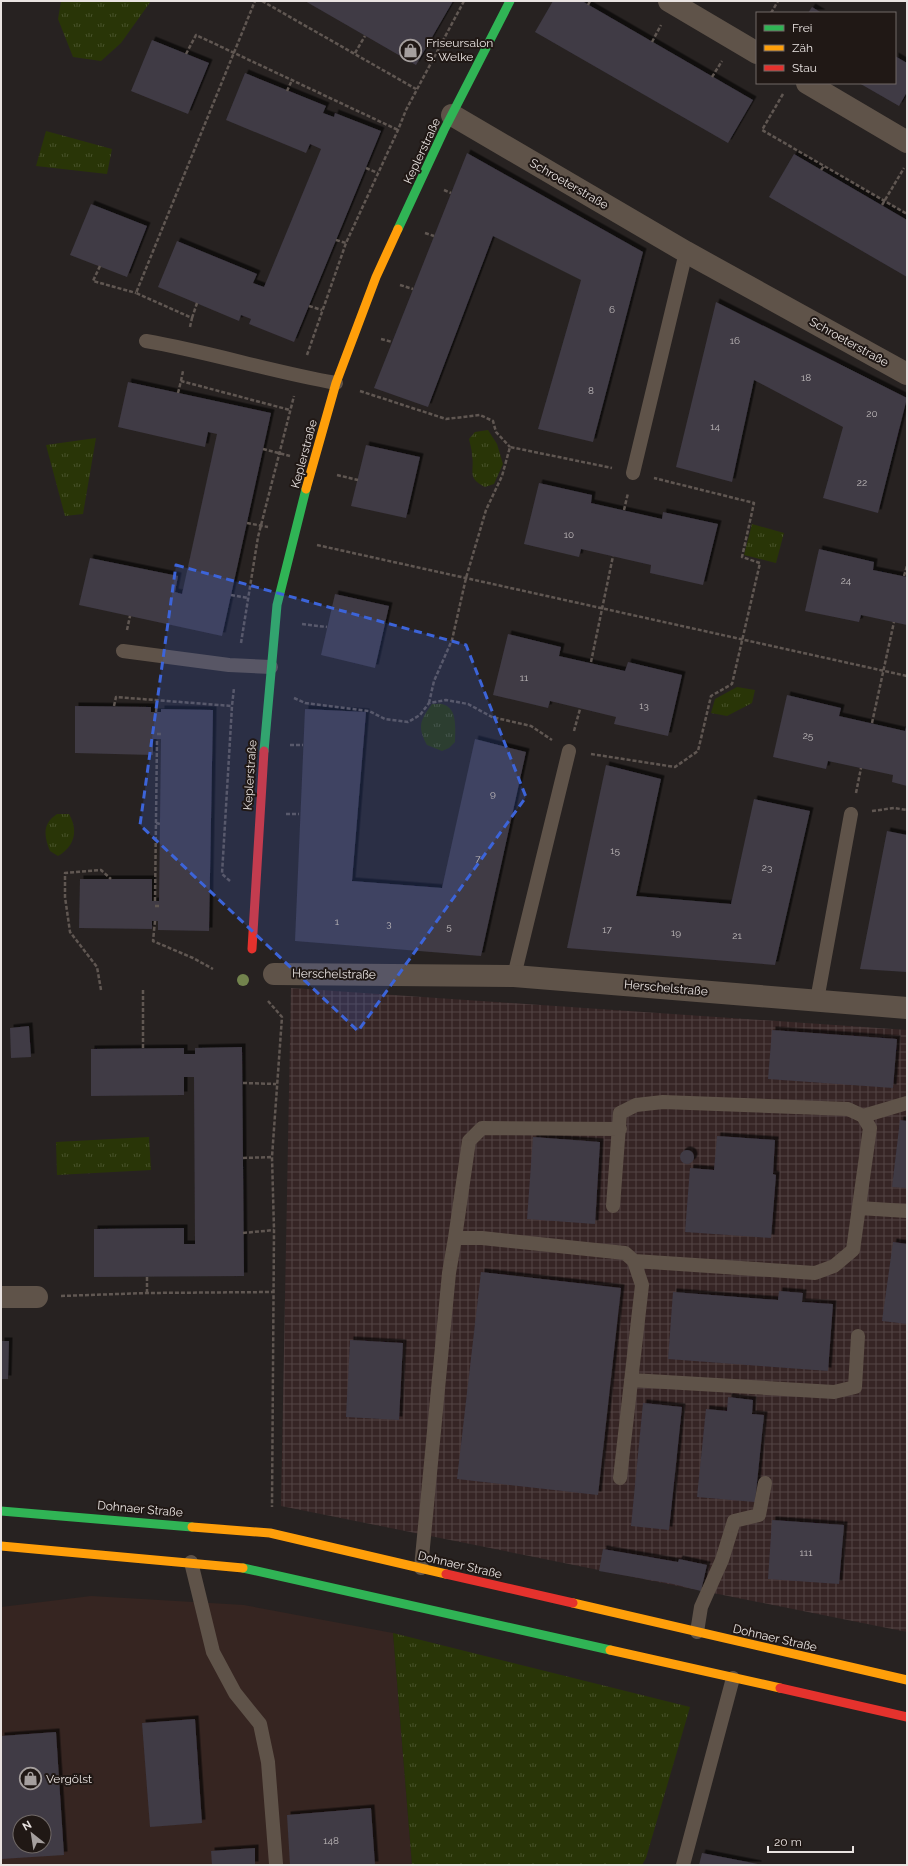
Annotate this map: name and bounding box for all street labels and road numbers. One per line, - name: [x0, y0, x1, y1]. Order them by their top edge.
- street label: Keplerstraße: [401, 116, 443, 186]
- street label: Schroeterstraße: [527, 156, 611, 212]
- street label: Schroeterstraße: [807, 314, 891, 370]
- street label: Keplerstraße: [288, 418, 320, 490]
- street label: Keplerstraße: [241, 739, 259, 811]
- street label: Herschelstraße: [292, 966, 376, 982]
- street label: Herschelstraße: [624, 977, 708, 999]
- street label: Dohnaer Straße: [97, 1498, 183, 1520]
- street label: Dohnaer Straße: [417, 1549, 503, 1581]
- street label: Dohnaer Straße: [732, 1622, 818, 1654]

